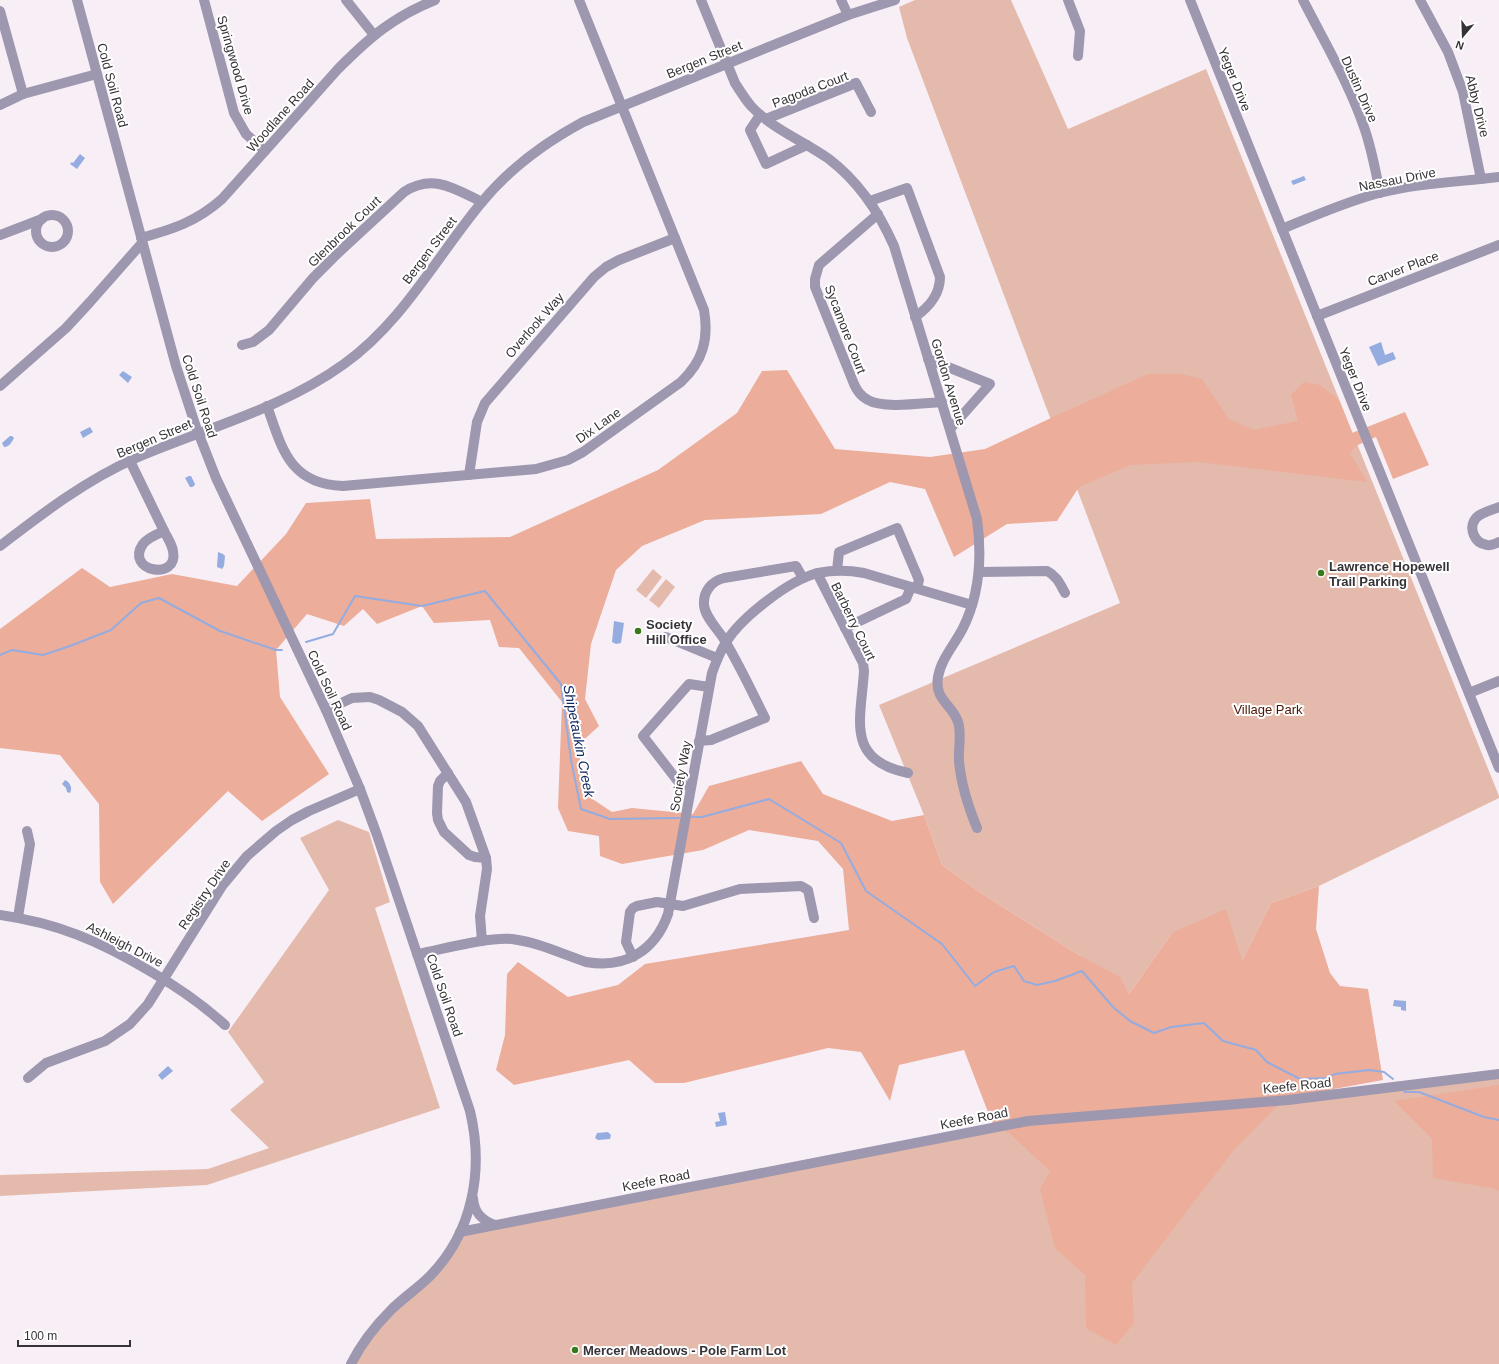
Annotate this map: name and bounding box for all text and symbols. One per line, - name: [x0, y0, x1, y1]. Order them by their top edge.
- street label: Springwood Drive: [214, 14, 257, 117]
- north arrow: [1443, 16, 1483, 56]
- street label: Bergen Street: [664, 37, 745, 81]
- text: N: [1454, 38, 1465, 52]
- street label: Cold Soil Road: [94, 41, 131, 129]
- street label: Yeger Drive: [1215, 45, 1254, 113]
- street label: Dustin Drive: [1338, 54, 1381, 125]
- street label: Pagoda Court: [770, 68, 851, 111]
- street label: Abby Drive: [1463, 73, 1492, 139]
- street label: Woodlane Road: [244, 76, 317, 155]
- street label: Nassau Drive: [1357, 165, 1437, 194]
- street label: Glenbrook Court: [305, 193, 384, 270]
- street label: Bergen Street: [399, 213, 460, 287]
- street label: Carver Place: [1365, 248, 1441, 289]
- street label: Sycamore Court: [822, 283, 870, 376]
- street label: Overlook Way: [502, 289, 567, 361]
- street label: Gordon Avenue: [928, 337, 969, 427]
- street label: Yeger Drive: [1336, 345, 1375, 413]
- street label: Cold Soil Road: [179, 353, 220, 440]
- street label: Dix Lane: [573, 405, 624, 446]
- street label: Bergen Street: [114, 416, 194, 461]
- place label: Lawrence Hopewell Trail Parking: [1329, 559, 1450, 589]
- marker: Lawrence Hopewell Trail Parking: [1316, 568, 1326, 578]
- street label: Barberry Court: [828, 580, 879, 663]
- place label: Society Hill Office: [646, 617, 707, 647]
- marker: Society Hill Office: [633, 626, 643, 636]
- street label: Cold Soil Road: [304, 648, 355, 733]
- water label: Shipetaukin Creek: [560, 683, 598, 800]
- park label: Village Park: [1233, 702, 1303, 717]
- street label: Society Way: [667, 739, 694, 813]
- street label: Registry Drive: [175, 856, 233, 932]
- street label: Ashleigh Drive: [84, 919, 166, 970]
- street label: Cold Soil Road: [423, 952, 466, 1039]
- street label: Keefe Road: [1262, 1074, 1332, 1097]
- street label: Keefe Road: [939, 1105, 1009, 1132]
- street label: Keefe Road: [621, 1167, 691, 1194]
- scale bar: [18, 1322, 130, 1348]
- text: 100 m: [24, 1329, 57, 1343]
- place label: Mercer Meadows - Pole Farm Lot: [583, 1343, 787, 1358]
- marker: Mercer Meadows - Pole Farm Lot: [570, 1345, 580, 1355]

